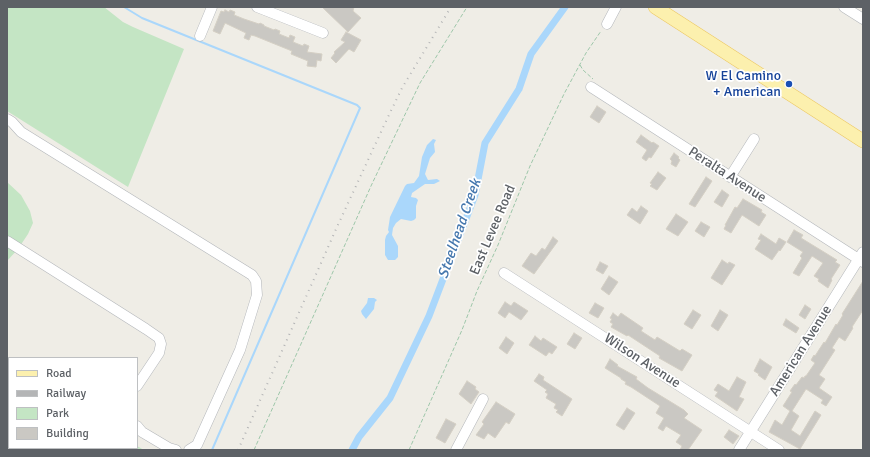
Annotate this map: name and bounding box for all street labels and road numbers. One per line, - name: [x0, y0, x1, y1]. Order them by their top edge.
- street label: Peralta Avenue: [685, 144, 769, 206]
- street label: East Levee Road: [467, 183, 519, 277]
- street label: American Avenue: [766, 302, 836, 400]
- street label: Wilson Avenue: [601, 330, 683, 392]

